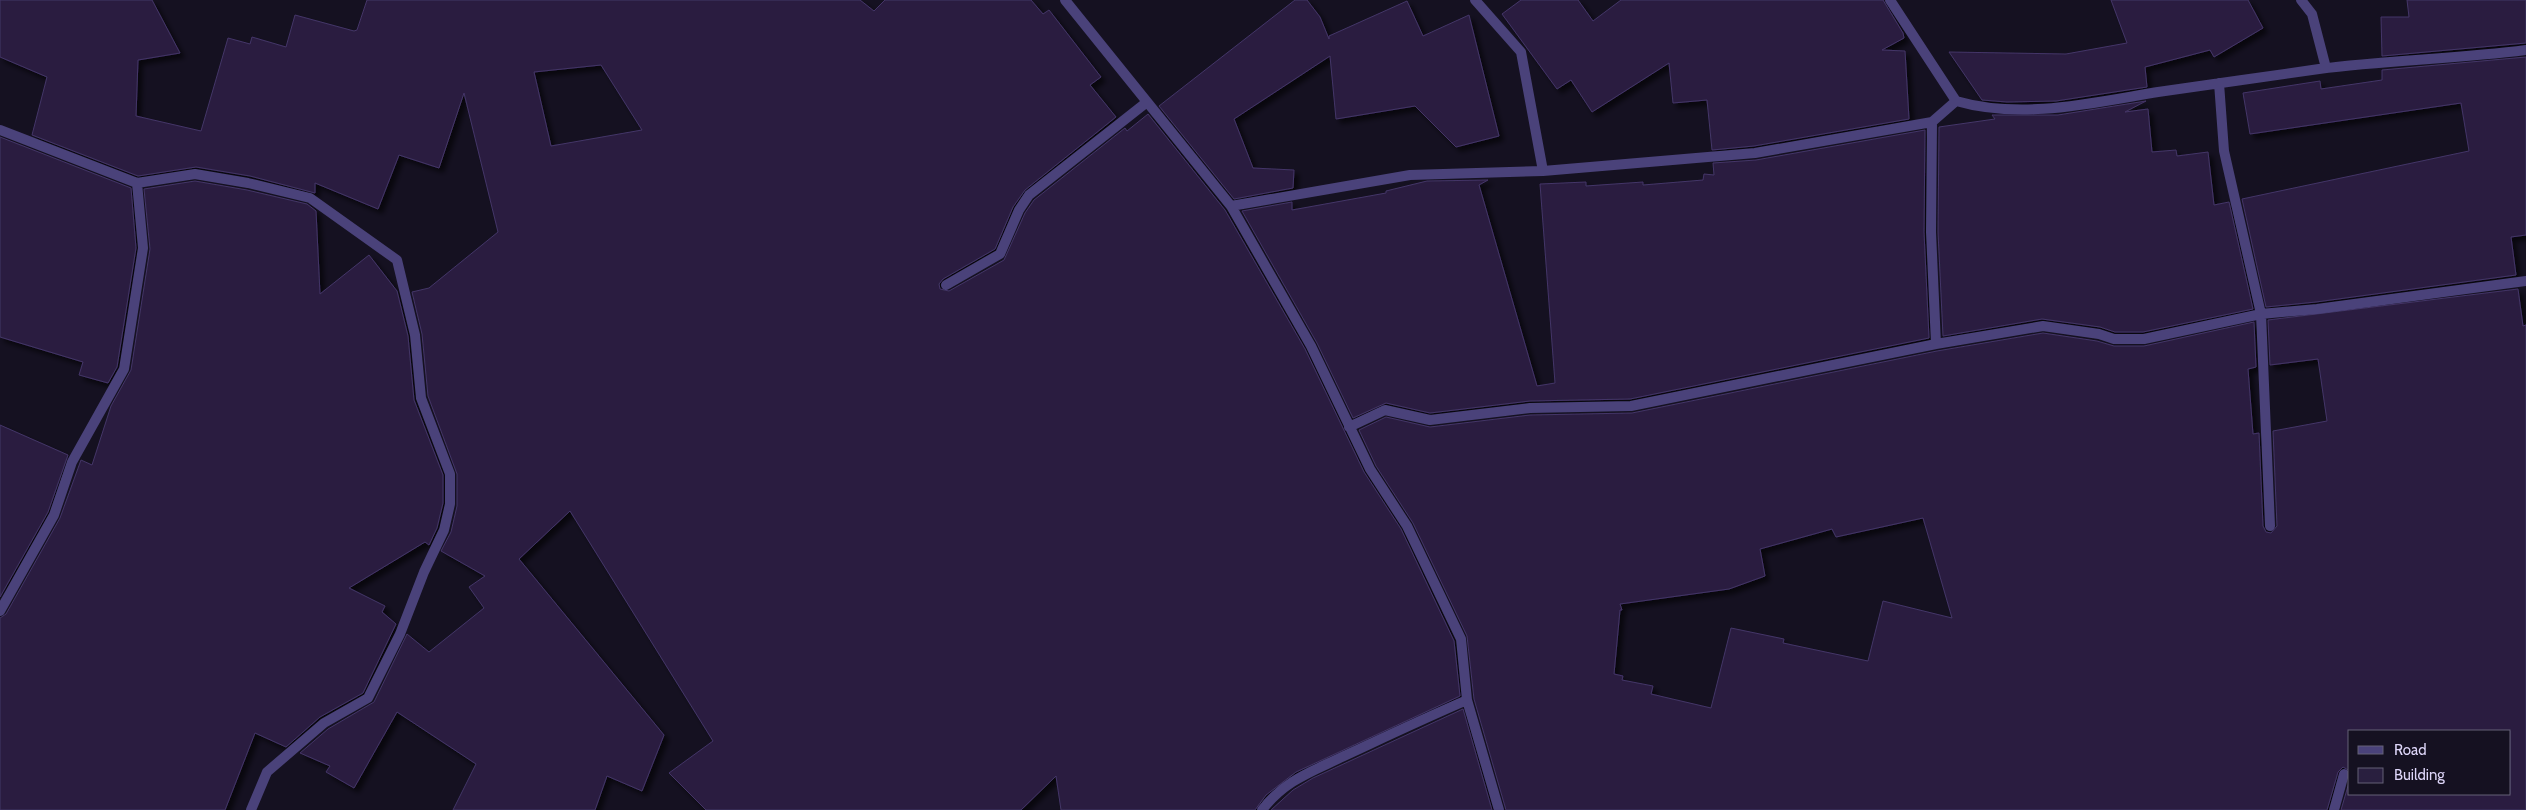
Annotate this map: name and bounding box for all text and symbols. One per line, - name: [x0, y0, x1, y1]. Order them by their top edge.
- legend: [2348, 730, 2511, 795]
- text: Road: [2394, 741, 2427, 759]
- text: Building: [2394, 766, 2445, 784]

